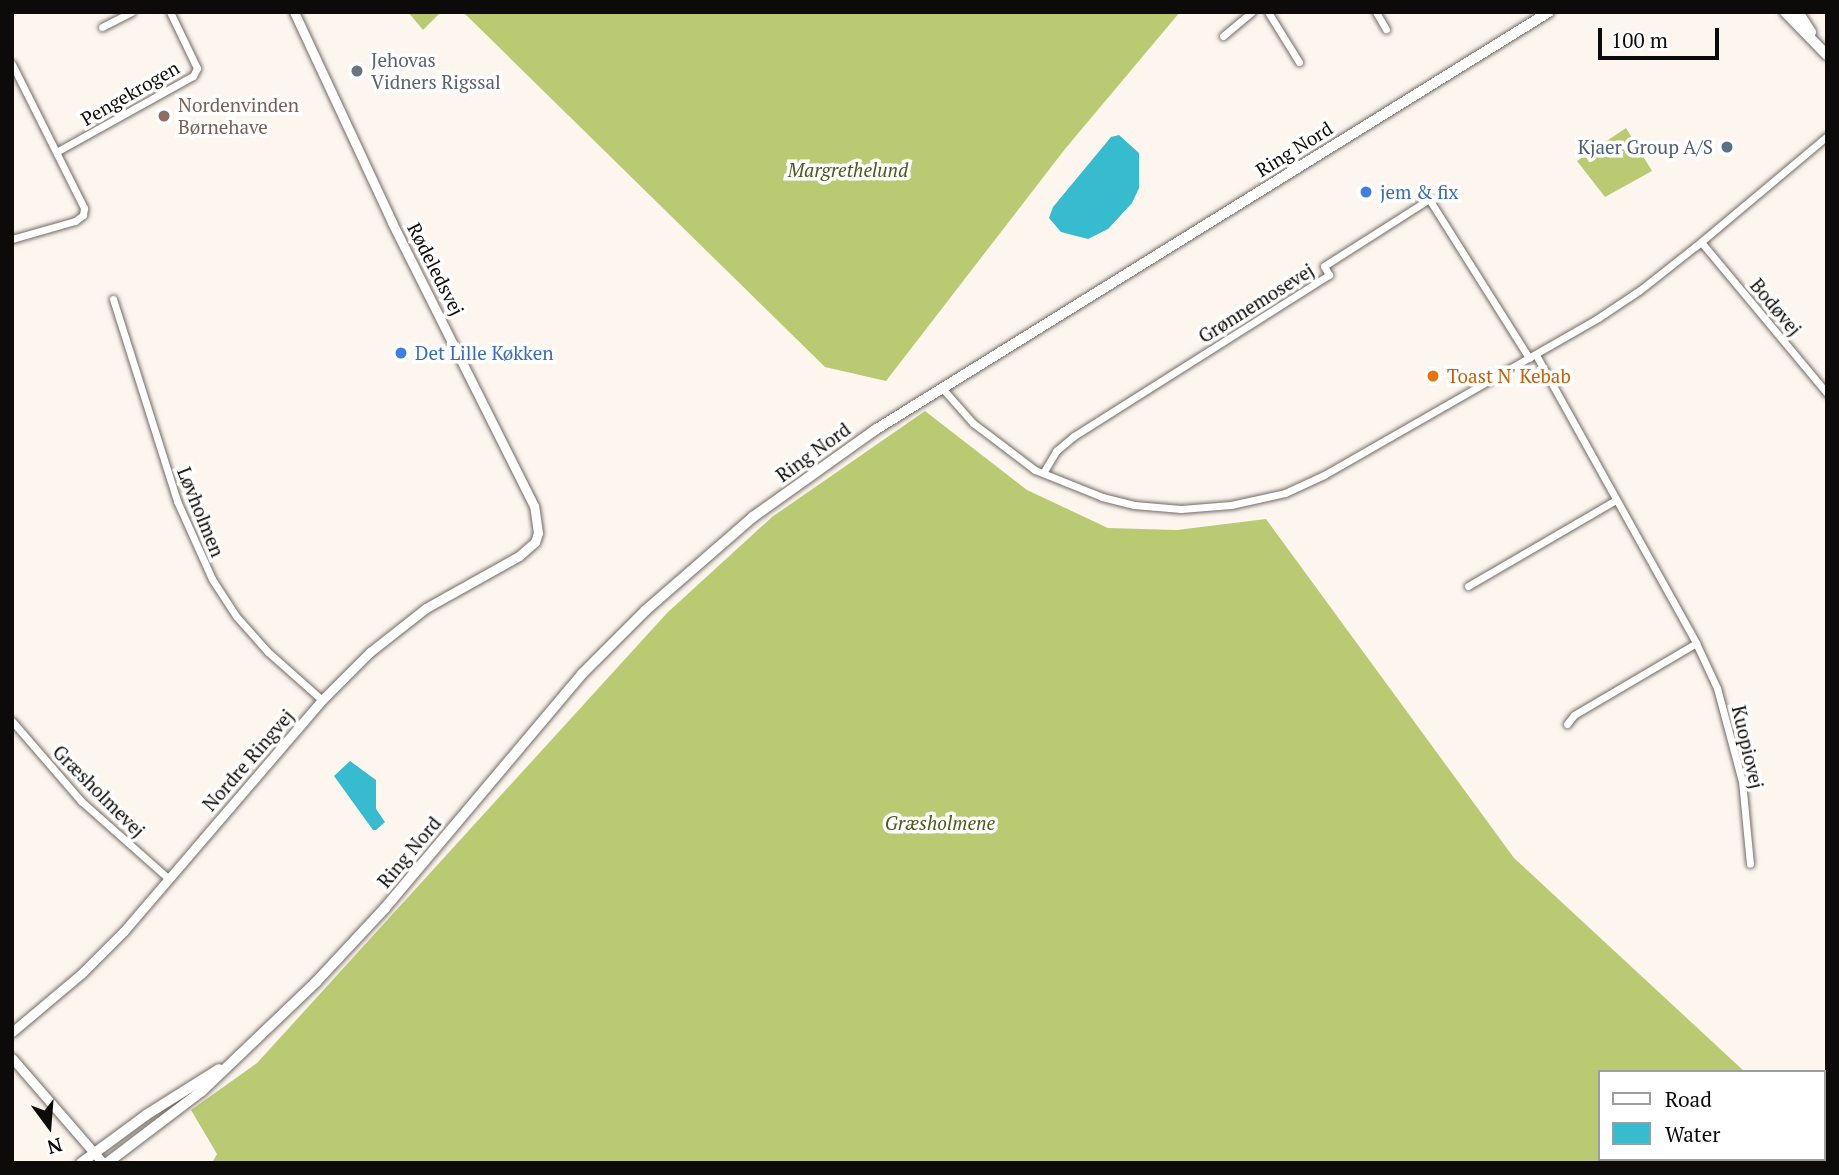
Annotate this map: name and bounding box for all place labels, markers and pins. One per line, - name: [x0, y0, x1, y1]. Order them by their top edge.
- place label: Jehovas Vidners Rigssal: [371, 49, 501, 93]
- marker: Jehovas Vidners Rigssal: [349, 63, 365, 79]
- place label: Nordenvinden Børnehave: [178, 94, 299, 138]
- marker: Nordenvinden Børnehave: [156, 108, 172, 124]
- place label: Kjaer Group A/S: [1577, 136, 1713, 158]
- marker: Kjaer Group A/S: [1719, 139, 1735, 155]
- place label: jem & fix: [1380, 181, 1458, 203]
- marker: jem & fix: [1358, 184, 1374, 200]
- place label: Det Lille Køkken: [415, 342, 554, 364]
- marker: Det Lille Køkken: [393, 345, 409, 361]
- place label: Toast N' Kebab: [1447, 365, 1572, 387]
- marker: Toast N' Kebab: [1425, 368, 1441, 384]

